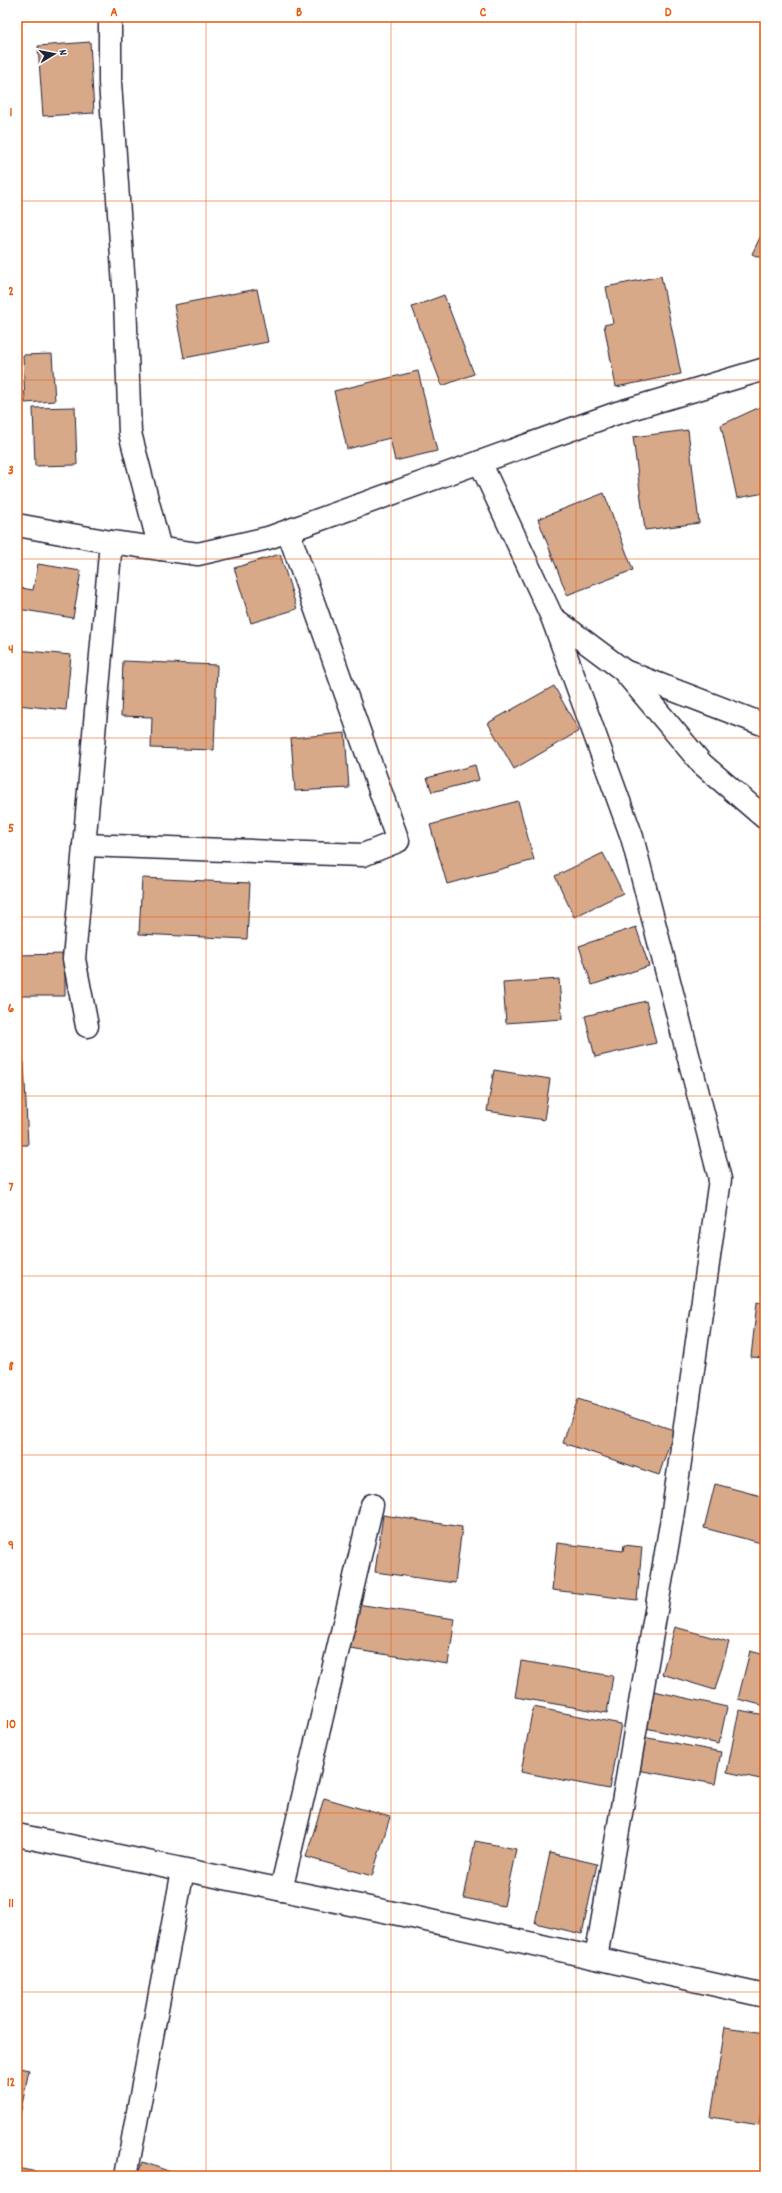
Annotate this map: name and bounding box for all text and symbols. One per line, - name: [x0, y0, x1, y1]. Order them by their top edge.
- text: A: [110, 4, 118, 23]
- text: B: [296, 4, 302, 23]
- text: C: [480, 4, 487, 23]
- text: D: [665, 4, 672, 23]
- north arrow: [34, 34, 74, 74]
- text: N: [54, 49, 70, 57]
- text: 1: [10, 104, 13, 123]
- text: 2: [8, 283, 14, 302]
- text: 3: [8, 462, 14, 481]
- text: 4: [8, 641, 14, 660]
- text: 5: [8, 820, 14, 839]
- text: 6: [8, 1000, 15, 1019]
- text: 7: [9, 1179, 14, 1198]
- text: 8: [8, 1358, 14, 1377]
- text: 9: [8, 1537, 14, 1556]
- text: 10: [6, 1716, 16, 1735]
- text: 11: [8, 1895, 14, 1914]
- text: 12: [7, 2074, 16, 2093]

